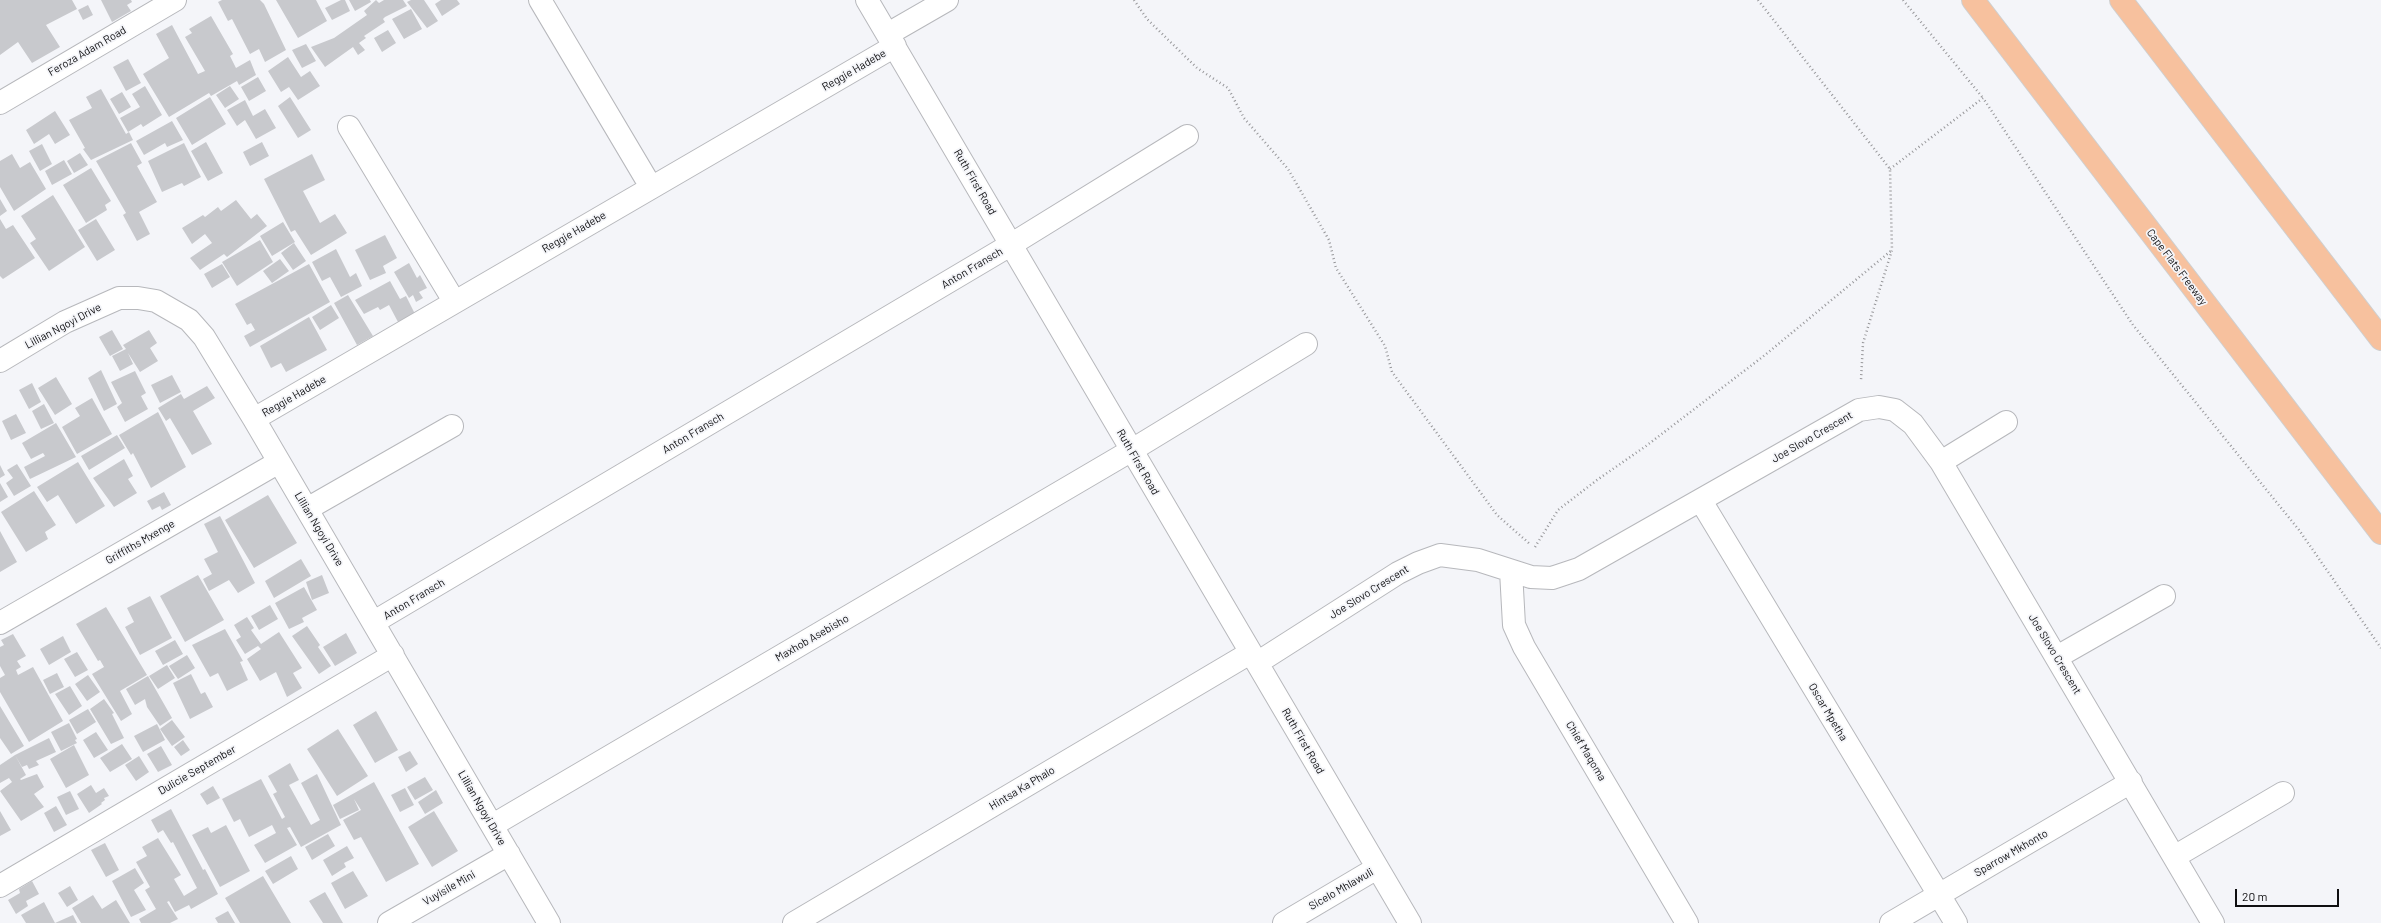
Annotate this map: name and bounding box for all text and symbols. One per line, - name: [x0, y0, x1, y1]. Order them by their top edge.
- street label: Feroza Adam Road: [46, 23, 128, 79]
- street label: Reggie Hadebe: [820, 46, 888, 94]
- street label: Ruth First Road: [951, 147, 999, 217]
- street label: Reggie Hadebe: [540, 208, 608, 256]
- street label: Cape Flats Freeway: [2144, 226, 2210, 308]
- street label: Anton Fransch: [939, 245, 1005, 291]
- street label: Lillian Ngoyi Drive: [23, 300, 103, 352]
- street label: Reggie Hadebe: [260, 372, 328, 420]
- street label: Joe Slovo Crescent: [1769, 408, 1855, 466]
- street label: Anton Fransch: [660, 410, 726, 456]
- street label: Ruth First Road: [1114, 427, 1162, 497]
- street label: Lillian Ngoyi Drive: [292, 489, 346, 569]
- street label: Griffiths Mxenge: [103, 517, 177, 567]
- street label: Joe Slovo Crescent: [1327, 562, 1411, 622]
- street label: Anton Fransch: [381, 576, 447, 622]
- street label: Joe Slovo Crescent: [2026, 611, 2084, 697]
- street label: Maxhob Asebisho: [773, 612, 851, 664]
- street label: Oscar Mpetha: [1806, 681, 1850, 743]
- street label: Ruth First Road: [1279, 706, 1327, 776]
- street label: Chief Maqoma: [1563, 719, 1609, 783]
- street label: Dulicie September: [156, 742, 238, 798]
- street label: Hintsa Ka Phalo: [987, 763, 1057, 813]
- street label: Lillian Ngoyi Drive: [455, 768, 509, 848]
- street label: Sparrow Mkhonto: [1972, 827, 2050, 879]
- street label: Sicelo Mhlawuli: [1306, 865, 1376, 913]
- street label: Vuyisile Mini: [420, 868, 478, 908]
- scale bar: [2237, 881, 2341, 907]
- text: 20 m: [2242, 889, 2268, 903]

